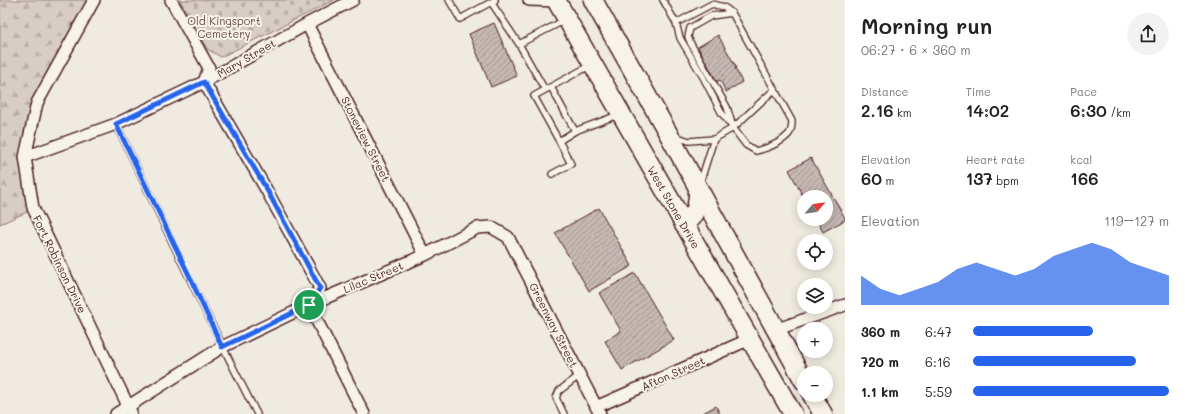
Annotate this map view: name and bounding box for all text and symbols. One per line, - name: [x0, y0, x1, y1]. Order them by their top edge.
- text: Morning run: [861, 11, 992, 40]
- park label: Old Kingsport Cemetery: [187, 13, 261, 41]
- button: share: [1127, 13, 1169, 55]
- street label: Mary Street: [214, 35, 278, 81]
- text: 06:27 · 6 × 360 m: [861, 41, 971, 58]
- text: Distance: [861, 84, 908, 99]
- text: Time: [966, 84, 991, 99]
- text: Pace: [1070, 84, 1097, 99]
- street label: Stoneview Street: [338, 94, 394, 184]
- text: 2.16: [861, 99, 894, 121]
- text: 14:02: [966, 99, 1009, 121]
- text: 6:30: [1070, 99, 1107, 121]
- text: km: [894, 105, 912, 120]
- text: /km: [1107, 105, 1131, 120]
- text: Elevation: [861, 152, 910, 167]
- text: Heart rate: [966, 152, 1025, 167]
- text: kcal: [1070, 152, 1092, 167]
- street label: West Stone Drive: [644, 163, 704, 251]
- text: 60: [861, 167, 882, 189]
- text: 137: [966, 167, 993, 189]
- text: 166: [1070, 167, 1098, 189]
- text: m: [882, 173, 894, 188]
- text: bpm: [993, 173, 1019, 188]
- north arrow: [797, 190, 833, 226]
- map controls: [797, 190, 833, 402]
- text: Elevation: [861, 212, 919, 229]
- text: 119–127 m: [1104, 212, 1169, 229]
- street label: Fort Robinson Drive: [30, 213, 90, 316]
- button: locate: [797, 234, 833, 270]
- street label: Lilac Street: [341, 258, 405, 296]
- button: layers: [797, 278, 833, 314]
- street label: Greenway Street: [526, 280, 582, 370]
- pin: [292, 288, 326, 322]
- icon: arrive: [298, 294, 320, 316]
- button: +: [797, 322, 833, 358]
- text: 360 m: [861, 323, 900, 340]
- text: 6:47: [925, 323, 952, 340]
- street label: Afton Street: [639, 352, 707, 394]
- text: 720 m: [861, 353, 899, 370]
- text: 6:16: [925, 353, 951, 370]
- button: −: [797, 366, 833, 402]
- text: 1.1 km: [861, 383, 899, 400]
- text: 5:59: [925, 383, 952, 400]

